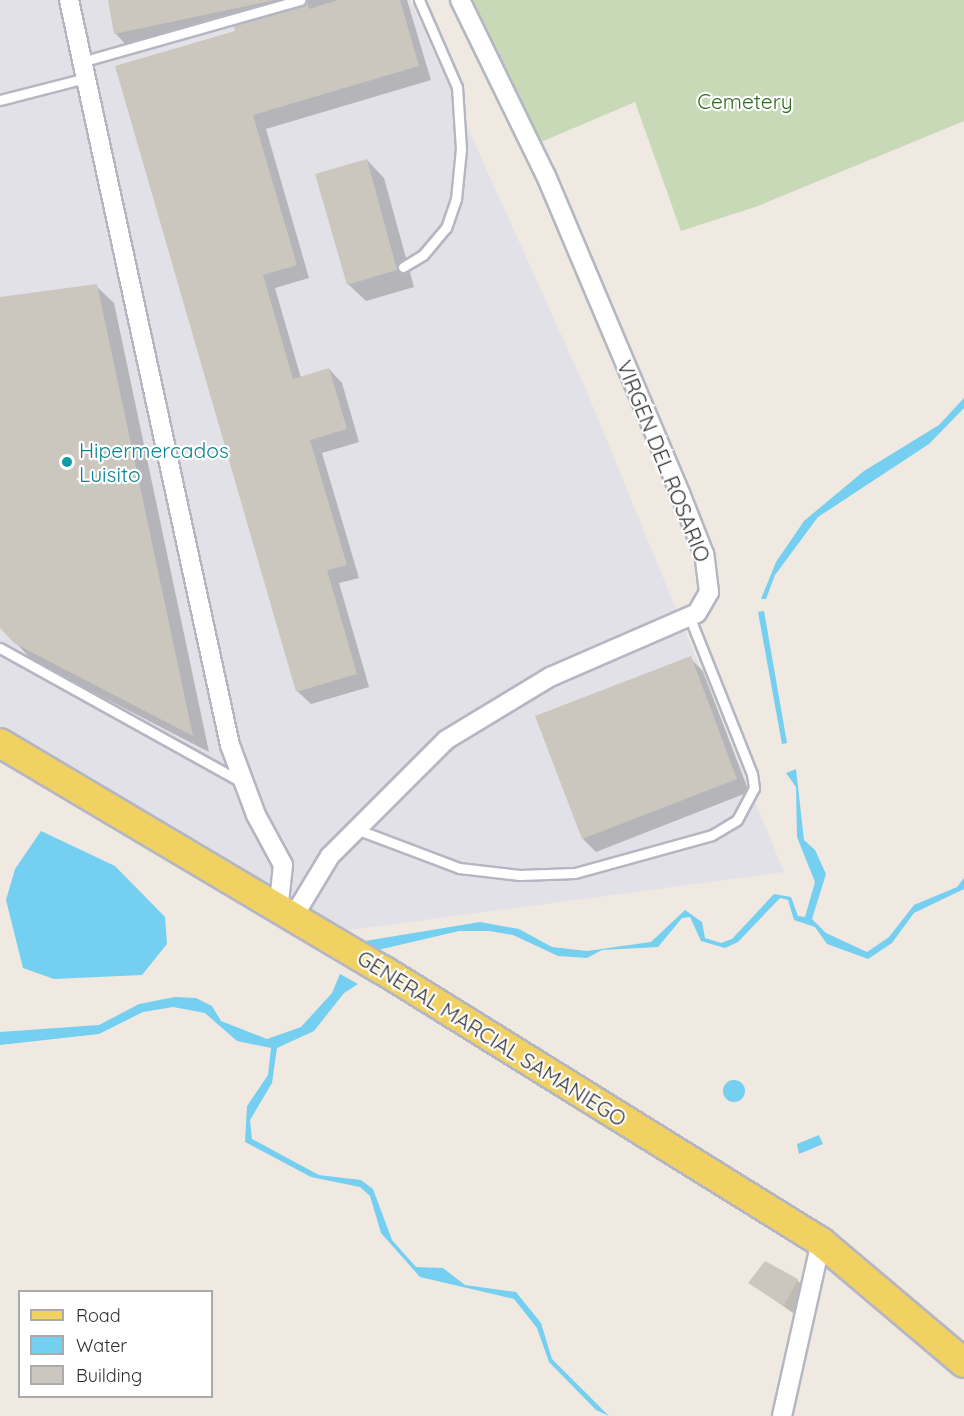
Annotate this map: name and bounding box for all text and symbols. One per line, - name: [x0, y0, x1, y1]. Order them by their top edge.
- park label: Cemetery: [697, 88, 793, 114]
- street label: VIRGEN DEL ROSARIO: [612, 356, 716, 566]
- place label: Hipermercados Luisito: [79, 437, 229, 487]
- marker: Hipermercados Luisito: [60, 455, 74, 469]
- street label: GENERAL MARCIAL SAMANIEGO: [353, 945, 631, 1131]
- legend: [18, 1290, 213, 1398]
- text: Road: [76, 1304, 121, 1327]
- text: Water: [76, 1334, 127, 1357]
- text: Building: [76, 1364, 142, 1387]

